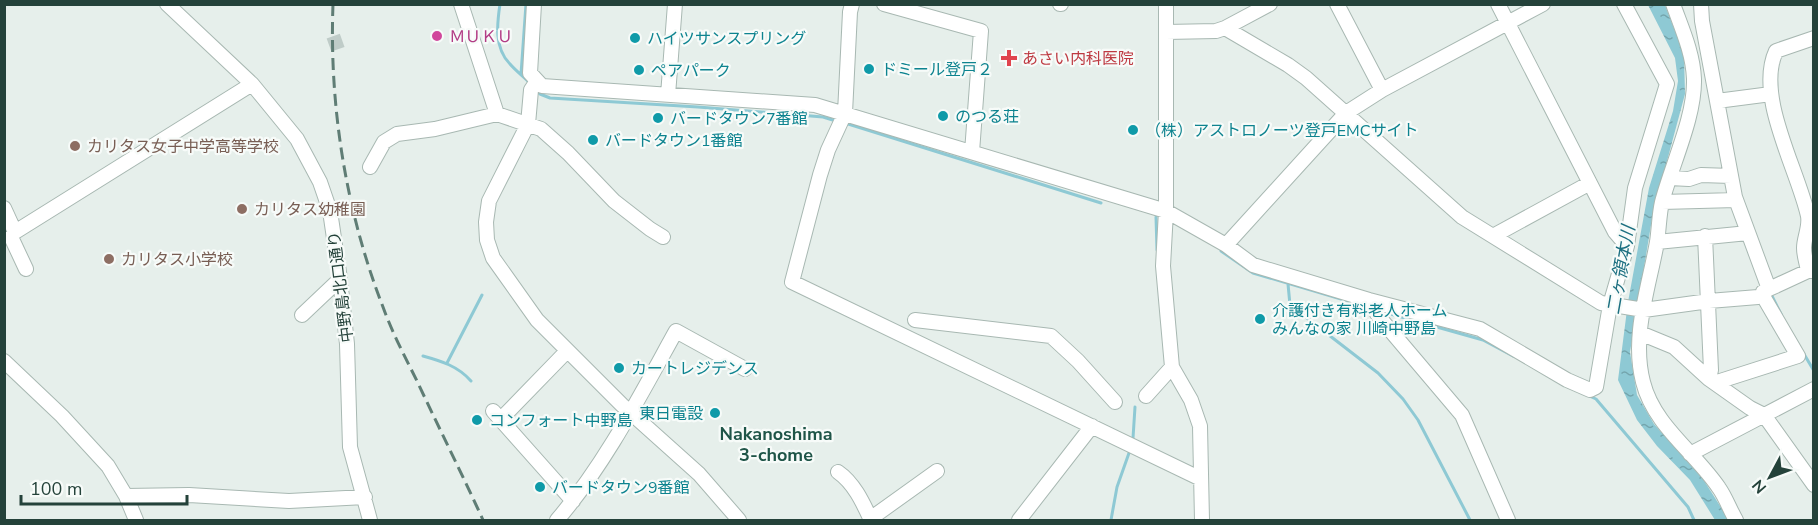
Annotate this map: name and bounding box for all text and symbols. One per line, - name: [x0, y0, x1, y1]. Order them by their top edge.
- place label: ＭＵＫＵ: [449, 26, 513, 48]
- place label: ハイツサンスプリング: [647, 28, 806, 50]
- marker: ＭＵＫＵ: [430, 29, 444, 43]
- marker: ハイツサンスプリング: [628, 31, 642, 45]
- place label: あさい内科医院: [1022, 48, 1134, 70]
- marker: あさい内科医院: [1000, 49, 1018, 67]
- place label: ドミール登戸２: [881, 59, 993, 81]
- place label: ペアパーク: [651, 60, 731, 82]
- marker: ドミール登戸２: [862, 62, 876, 76]
- marker: ペアパーク: [632, 63, 646, 77]
- place label: のつる荘: [955, 106, 1019, 128]
- place label: バードタウン7番館: [670, 108, 808, 130]
- marker: のつる荘: [936, 109, 950, 123]
- marker: バードタウン7番館: [651, 111, 665, 125]
- place label: （株）アストロノーツ登戸EMCサイト: [1145, 120, 1418, 142]
- marker: （株）アストロノーツ登戸EMCサイト: [1126, 123, 1140, 137]
- place label: バードタウン1番館: [605, 130, 743, 152]
- marker: バードタウン1番館: [586, 133, 600, 147]
- place label: カリタス女子中学高等学校: [87, 136, 279, 158]
- marker: カリタス女子中学高等学校: [68, 139, 82, 153]
- place label: カリタス幼稚園: [254, 199, 366, 221]
- marker: カリタス幼稚園: [235, 202, 249, 216]
- water label: 二ヶ領本川: [1601, 222, 1641, 316]
- street label: 中野島北口通り: [323, 230, 359, 344]
- place label: カリタス小学校: [121, 249, 233, 271]
- marker: カリタス小学校: [102, 252, 116, 266]
- place label: 介護付き有料老人ホーム みんなの家 川崎中野島: [1272, 300, 1448, 340]
- marker: 介護付き有料老人ホーム みんなの家 川崎中野島: [1253, 312, 1267, 326]
- place label: カートレジデンス: [631, 358, 759, 380]
- marker: カートレジデンス: [612, 361, 626, 375]
- place label: 東日電設: [639, 403, 703, 425]
- marker: 東日電設: [708, 406, 722, 420]
- place label: コンフォート中野島: [489, 410, 633, 432]
- marker: コンフォート中野島: [470, 413, 484, 427]
- district label: Nakanoshima 3-chome: [719, 422, 833, 467]
- north arrow: [1740, 447, 1800, 507]
- scale bar: [21, 468, 188, 506]
- text: N: [1747, 474, 1772, 498]
- text: 100 m: [30, 477, 82, 501]
- place label: バードタウン9番館: [552, 477, 690, 499]
- marker: バードタウン9番館: [533, 480, 547, 494]

